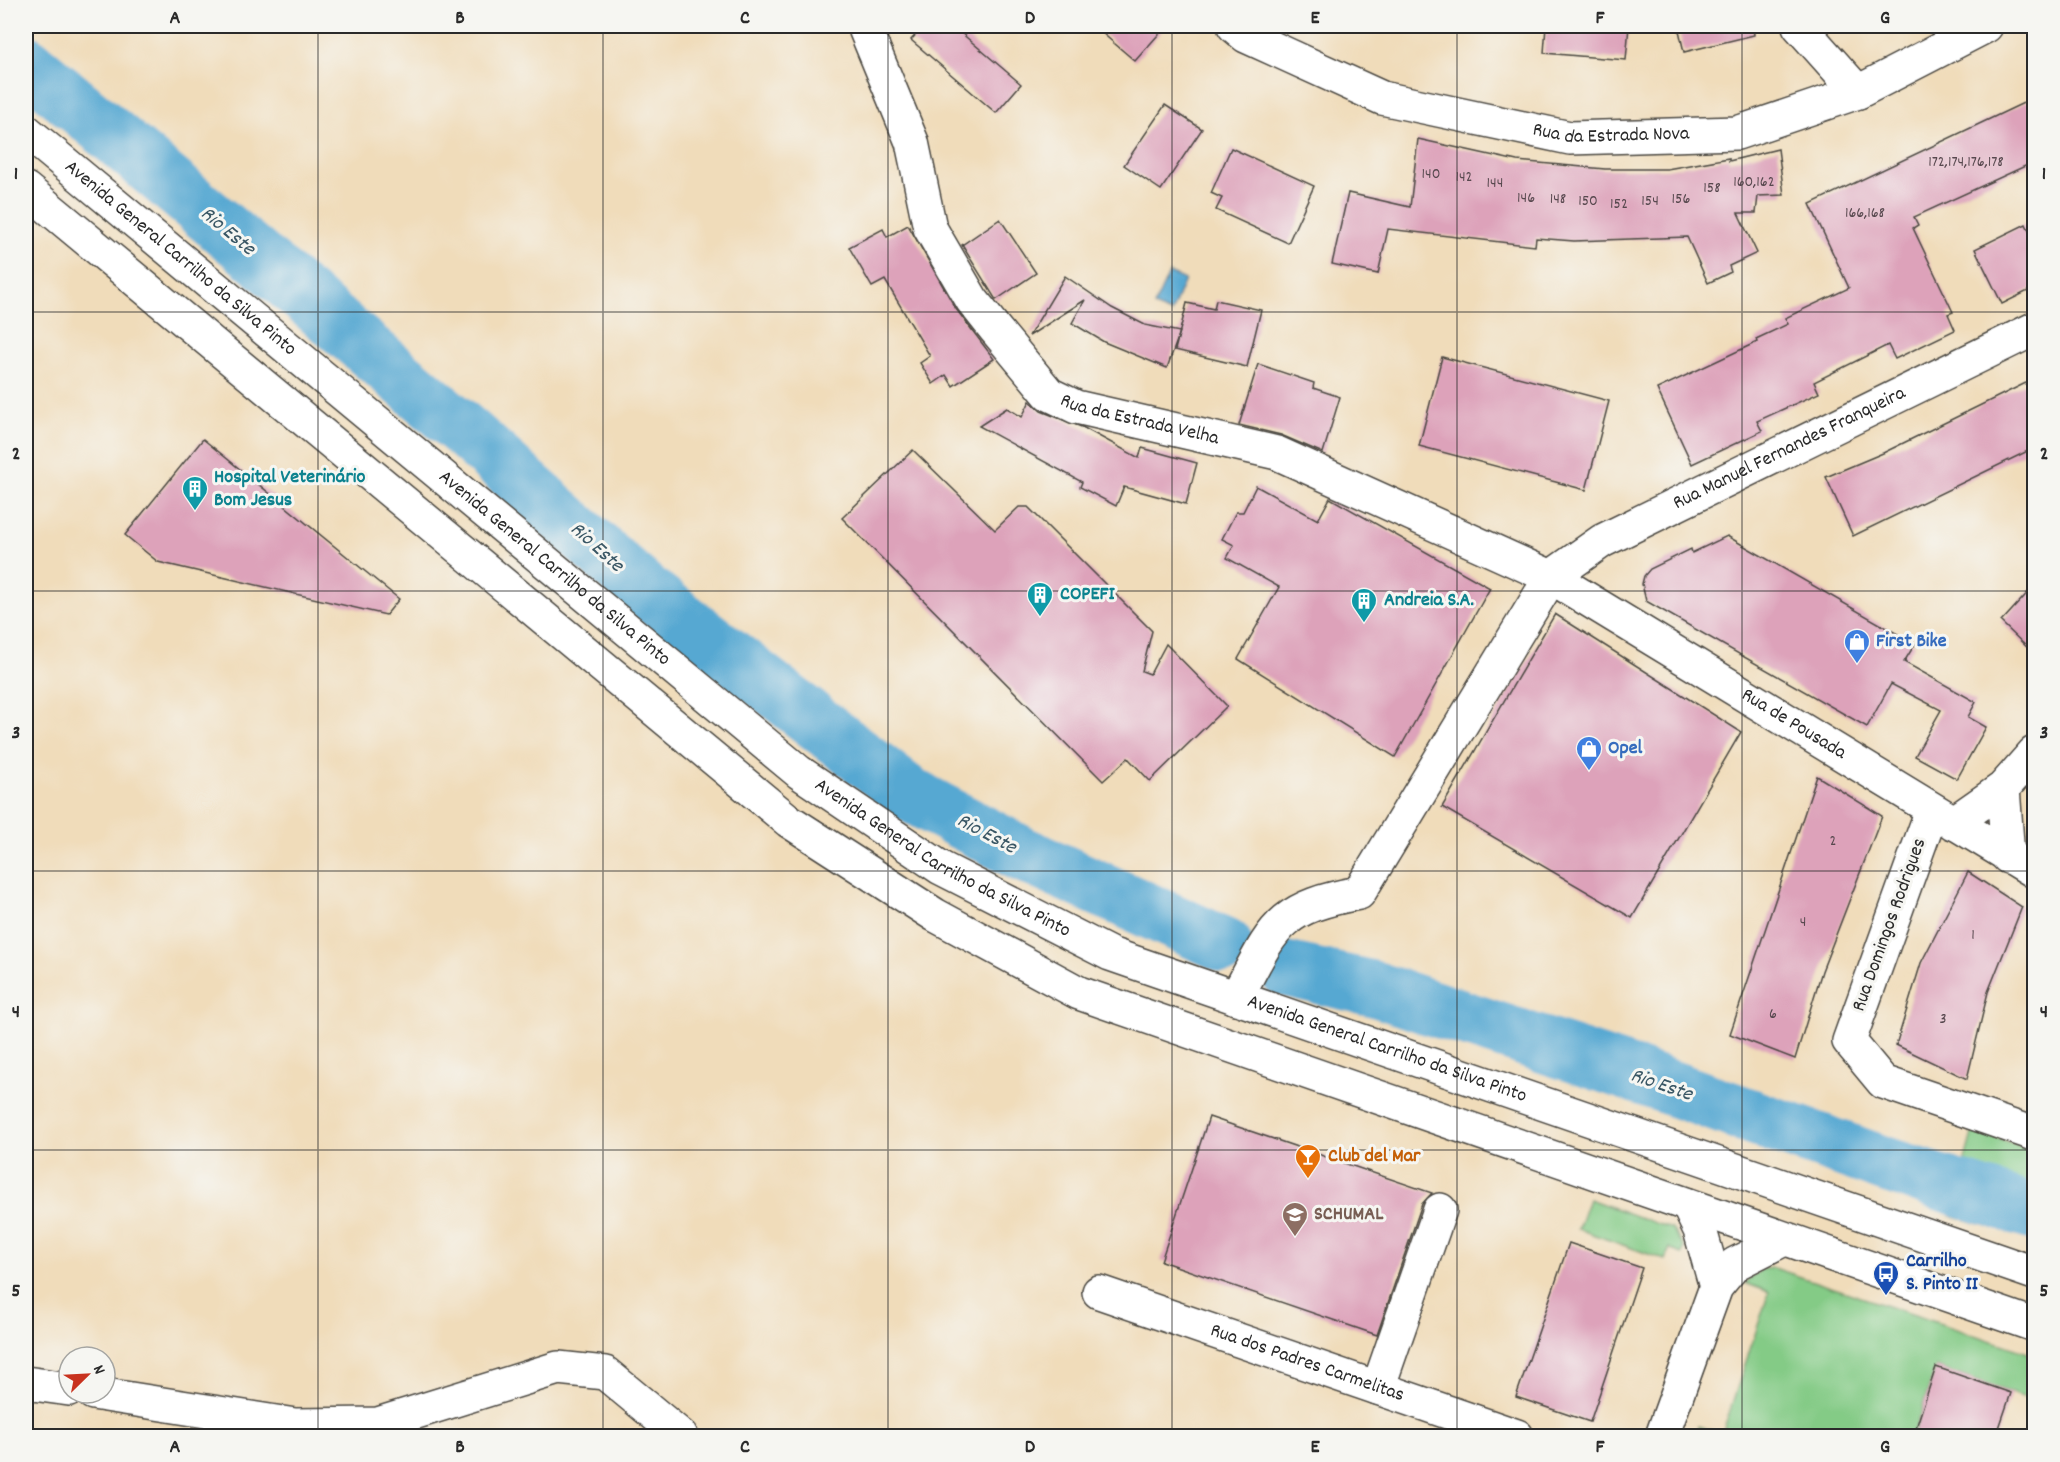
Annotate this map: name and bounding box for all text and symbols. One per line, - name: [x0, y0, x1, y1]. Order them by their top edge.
- text: A: [170, 5, 181, 33]
- text: B: [455, 5, 465, 33]
- text: C: [740, 5, 750, 33]
- text: D: [1025, 5, 1036, 33]
- text: E: [1310, 5, 1320, 33]
- text: F: [1596, 5, 1606, 33]
- text: G: [1880, 5, 1890, 33]
- street label: Rua da Estrada Nova: [1530, 116, 1690, 152]
- house number: 172,174,176,178: [1928, 151, 2004, 174]
- street label: Avenida General Carrilho da Silva Pinto: [58, 154, 302, 363]
- text: 1: [14, 161, 18, 189]
- text: 1: [2042, 161, 2046, 189]
- house number: 140: [1422, 163, 1440, 186]
- house number: 142: [1455, 166, 1473, 189]
- house number: 160,162: [1733, 171, 1775, 194]
- house number: 144: [1487, 172, 1503, 195]
- house number: 158: [1703, 177, 1721, 200]
- house number: 146: [1517, 187, 1535, 210]
- house number: 148: [1550, 188, 1566, 211]
- house number: 156: [1672, 188, 1691, 211]
- house number: 150: [1578, 190, 1598, 213]
- house number: 154: [1641, 190, 1659, 213]
- house number: 152: [1610, 193, 1628, 216]
- water label: Rio Este: [193, 200, 262, 265]
- house number: 166,168: [1845, 202, 1885, 225]
- street label: Rua Manuel Fernandes Franqueira: [1669, 380, 1911, 518]
- street label: Rua da Estrada Velha: [1055, 387, 1222, 453]
- text: 2: [12, 441, 20, 469]
- text: 2: [2040, 441, 2048, 469]
- place label: Hospital Veterinário Bom Jesus: [214, 464, 366, 515]
- street label: Avenida General Carrilho da Silva Pinto: [432, 464, 676, 674]
- building icon: Hospital Veterinário Bom Jesus: [180, 474, 210, 512]
- water label: Rio Este: [562, 516, 631, 582]
- building icon: COPEFI: [1025, 580, 1055, 618]
- place label: COPEFI: [1060, 581, 1115, 609]
- building icon: Andreia S.A.: [1349, 586, 1379, 624]
- place label: Andreia S.A.: [1384, 587, 1474, 615]
- shop icon: First Bike: [1842, 627, 1872, 665]
- place label: First Bike: [1876, 628, 1947, 656]
- street label: Rua de Pousada: [1736, 682, 1852, 768]
- text: 3: [12, 720, 20, 748]
- text: 3: [2040, 720, 2048, 748]
- shop icon: Opel: [1574, 734, 1604, 772]
- place label: Opel: [1608, 735, 1643, 763]
- street label: Avenida General Carrilho da Silva Pinto: [808, 772, 1075, 946]
- water label: Rio Este: [951, 807, 1023, 864]
- house number: 2: [1830, 830, 1837, 853]
- street label: Rua Domingos Rodrigues: [1846, 834, 1934, 1016]
- house number: 4: [1800, 911, 1806, 934]
- house number: 1: [1971, 924, 1975, 947]
- street label: Avenida General Carrilho da Silva Pinto: [1243, 988, 1530, 1111]
- text: 4: [12, 999, 20, 1027]
- text: 4: [2040, 999, 2048, 1027]
- house number: 6: [1769, 1003, 1777, 1026]
- house number: 3: [1939, 1008, 1947, 1031]
- water label: Rio Este: [1626, 1061, 1698, 1111]
- bar icon: Club del Mar: [1293, 1142, 1323, 1180]
- place label: Club del Mar: [1328, 1143, 1421, 1171]
- school or university icon: SCHUMAL: [1280, 1200, 1310, 1238]
- place label: SCHUMAL: [1314, 1201, 1384, 1229]
- place label: Carrilho S. Pinto II: [1906, 1248, 1979, 1299]
- bus stop icon: Carrilho S. Pinto II: [1871, 1259, 1901, 1297]
- text: 5: [11, 1278, 21, 1306]
- text: 5: [2039, 1278, 2049, 1306]
- street label: Rua dos Padres Carmelitas: [1206, 1317, 1408, 1410]
- north arrow: [57, 1345, 117, 1405]
- text: N: [86, 1362, 111, 1378]
- text: A: [170, 1434, 181, 1462]
- text: B: [455, 1434, 465, 1462]
- text: C: [740, 1434, 750, 1462]
- text: D: [1025, 1434, 1036, 1462]
- text: E: [1310, 1434, 1320, 1462]
- text: F: [1596, 1434, 1606, 1462]
- text: G: [1880, 1434, 1890, 1462]

